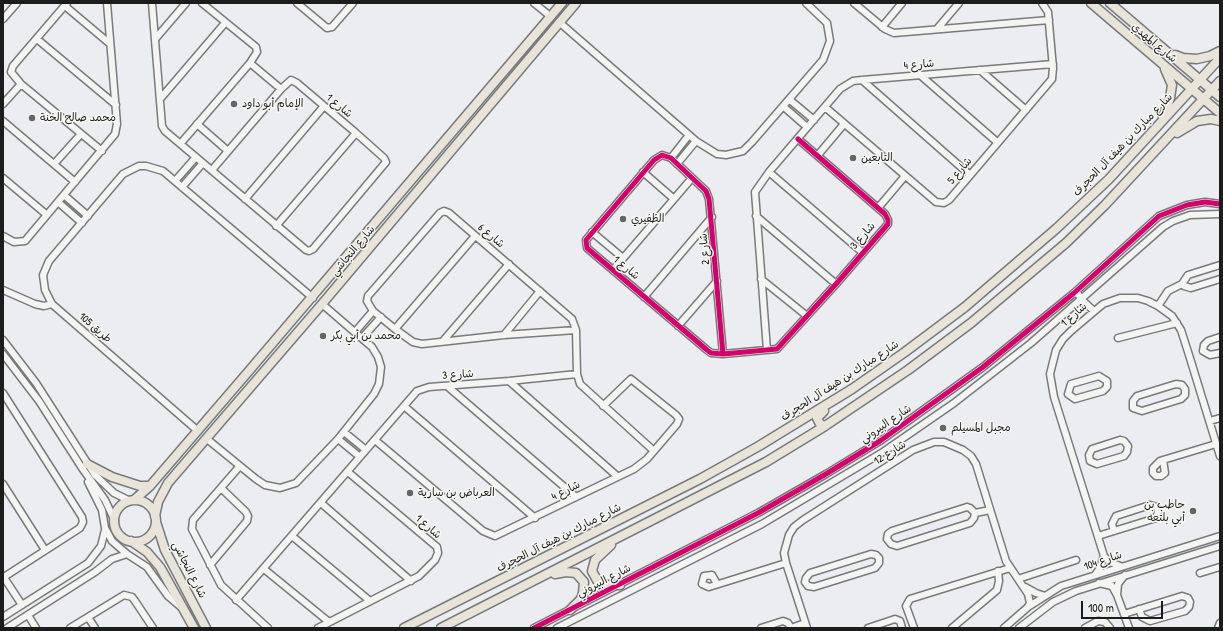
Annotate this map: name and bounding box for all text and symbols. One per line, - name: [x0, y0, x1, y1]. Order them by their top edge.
- street label: شارع المهدي: [1129, 20, 1179, 66]
- street label: شارع 4: [903, 57, 935, 73]
- street label: شارع 1: [323, 91, 355, 121]
- street label: شارع مبارك بن هيف آل الحجرف: [1070, 91, 1176, 199]
- place label: الإمام أبو داود: [242, 97, 303, 111]
- marker: الإمام أبو داود: [229, 99, 239, 109]
- place label: محمد صالح الخنة: [40, 111, 116, 125]
- marker: محمد صالح الخنة: [27, 113, 37, 123]
- place label: التابعين: [861, 151, 893, 165]
- marker: التابعين: [848, 153, 858, 163]
- street label: شارع 5: [945, 155, 975, 187]
- place label: الظفيري: [631, 212, 664, 226]
- marker: الظفيري: [618, 214, 628, 224]
- street label: شارع 3: [848, 220, 878, 252]
- street label: شارع 6: [475, 221, 507, 251]
- street label: شارع النجاشي: [328, 223, 378, 279]
- street label: شارع 2: [697, 233, 713, 265]
- street label: شارع 1: [610, 253, 642, 283]
- street label: شارع 1: [1058, 300, 1090, 330]
- street label: طريق 105: [76, 310, 114, 346]
- place label: محمد بن أبي بكر: [331, 329, 401, 343]
- marker: محمد بن أبي بكر: [318, 331, 328, 341]
- street label: شارع مبارك بن هيف آل الحجرف: [779, 338, 901, 424]
- street label: شارع 3: [442, 367, 474, 383]
- street label: شارع البيروني: [858, 402, 914, 446]
- place label: مجبل المسيلم: [951, 421, 1011, 435]
- marker: مجبل المسيلم: [938, 423, 948, 433]
- street label: شارع 12: [871, 438, 909, 468]
- street label: شارع 4: [549, 478, 583, 504]
- place label: العرباض بن سارية: [418, 486, 495, 500]
- marker: العرباض بن سارية: [405, 488, 415, 498]
- place label: حاطب بن أبي بلتعه: [1144, 498, 1185, 524]
- street label: شارع مبارك بن هيف آل الحجرف: [495, 501, 623, 575]
- marker: حاطب بن أبي بلتعه: [1188, 506, 1198, 516]
- street label: شارع 1: [412, 512, 444, 542]
- street label: شارع النجاشي: [169, 539, 209, 601]
- street label: شارع 104: [1082, 548, 1124, 574]
- street label: شارع البيروني: [575, 562, 633, 600]
- scale bar: [1083, 593, 1165, 619]
- text: 100 m: [1088, 599, 1114, 616]

